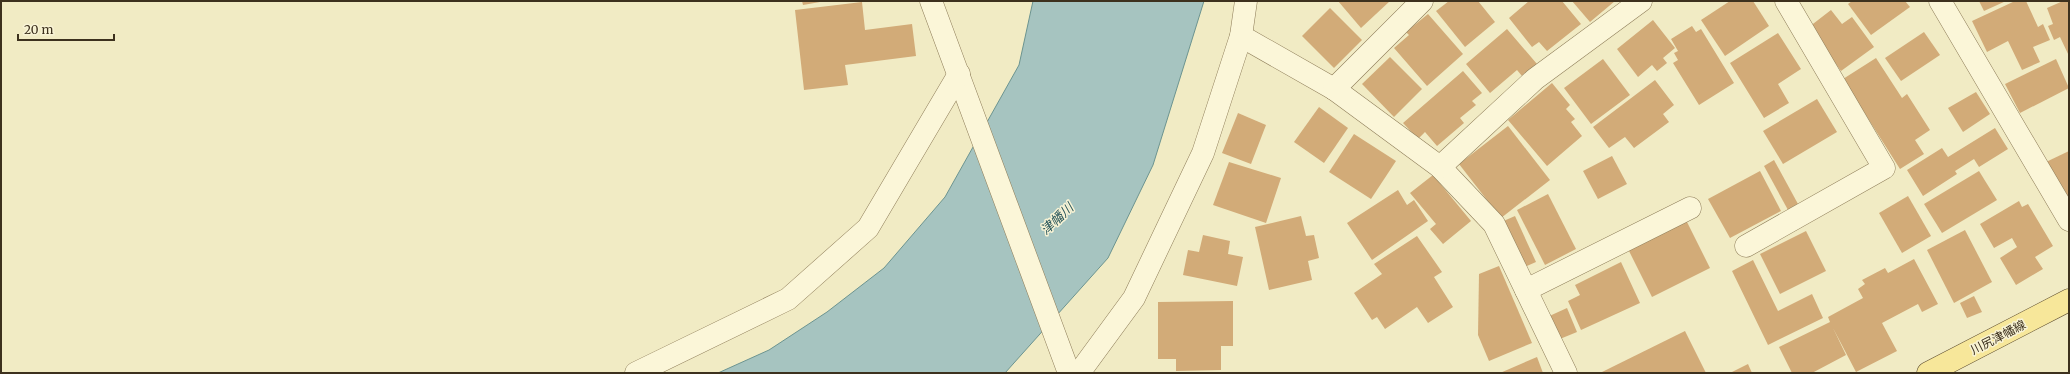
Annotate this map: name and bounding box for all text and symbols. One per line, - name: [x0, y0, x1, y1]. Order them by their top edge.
- scale bar: [18, 16, 114, 42]
- text: 20 m: [24, 22, 53, 37]
- water label: 津幡川: [1037, 198, 1079, 239]
- street label: 川尻津幡線: [1968, 317, 2028, 357]

